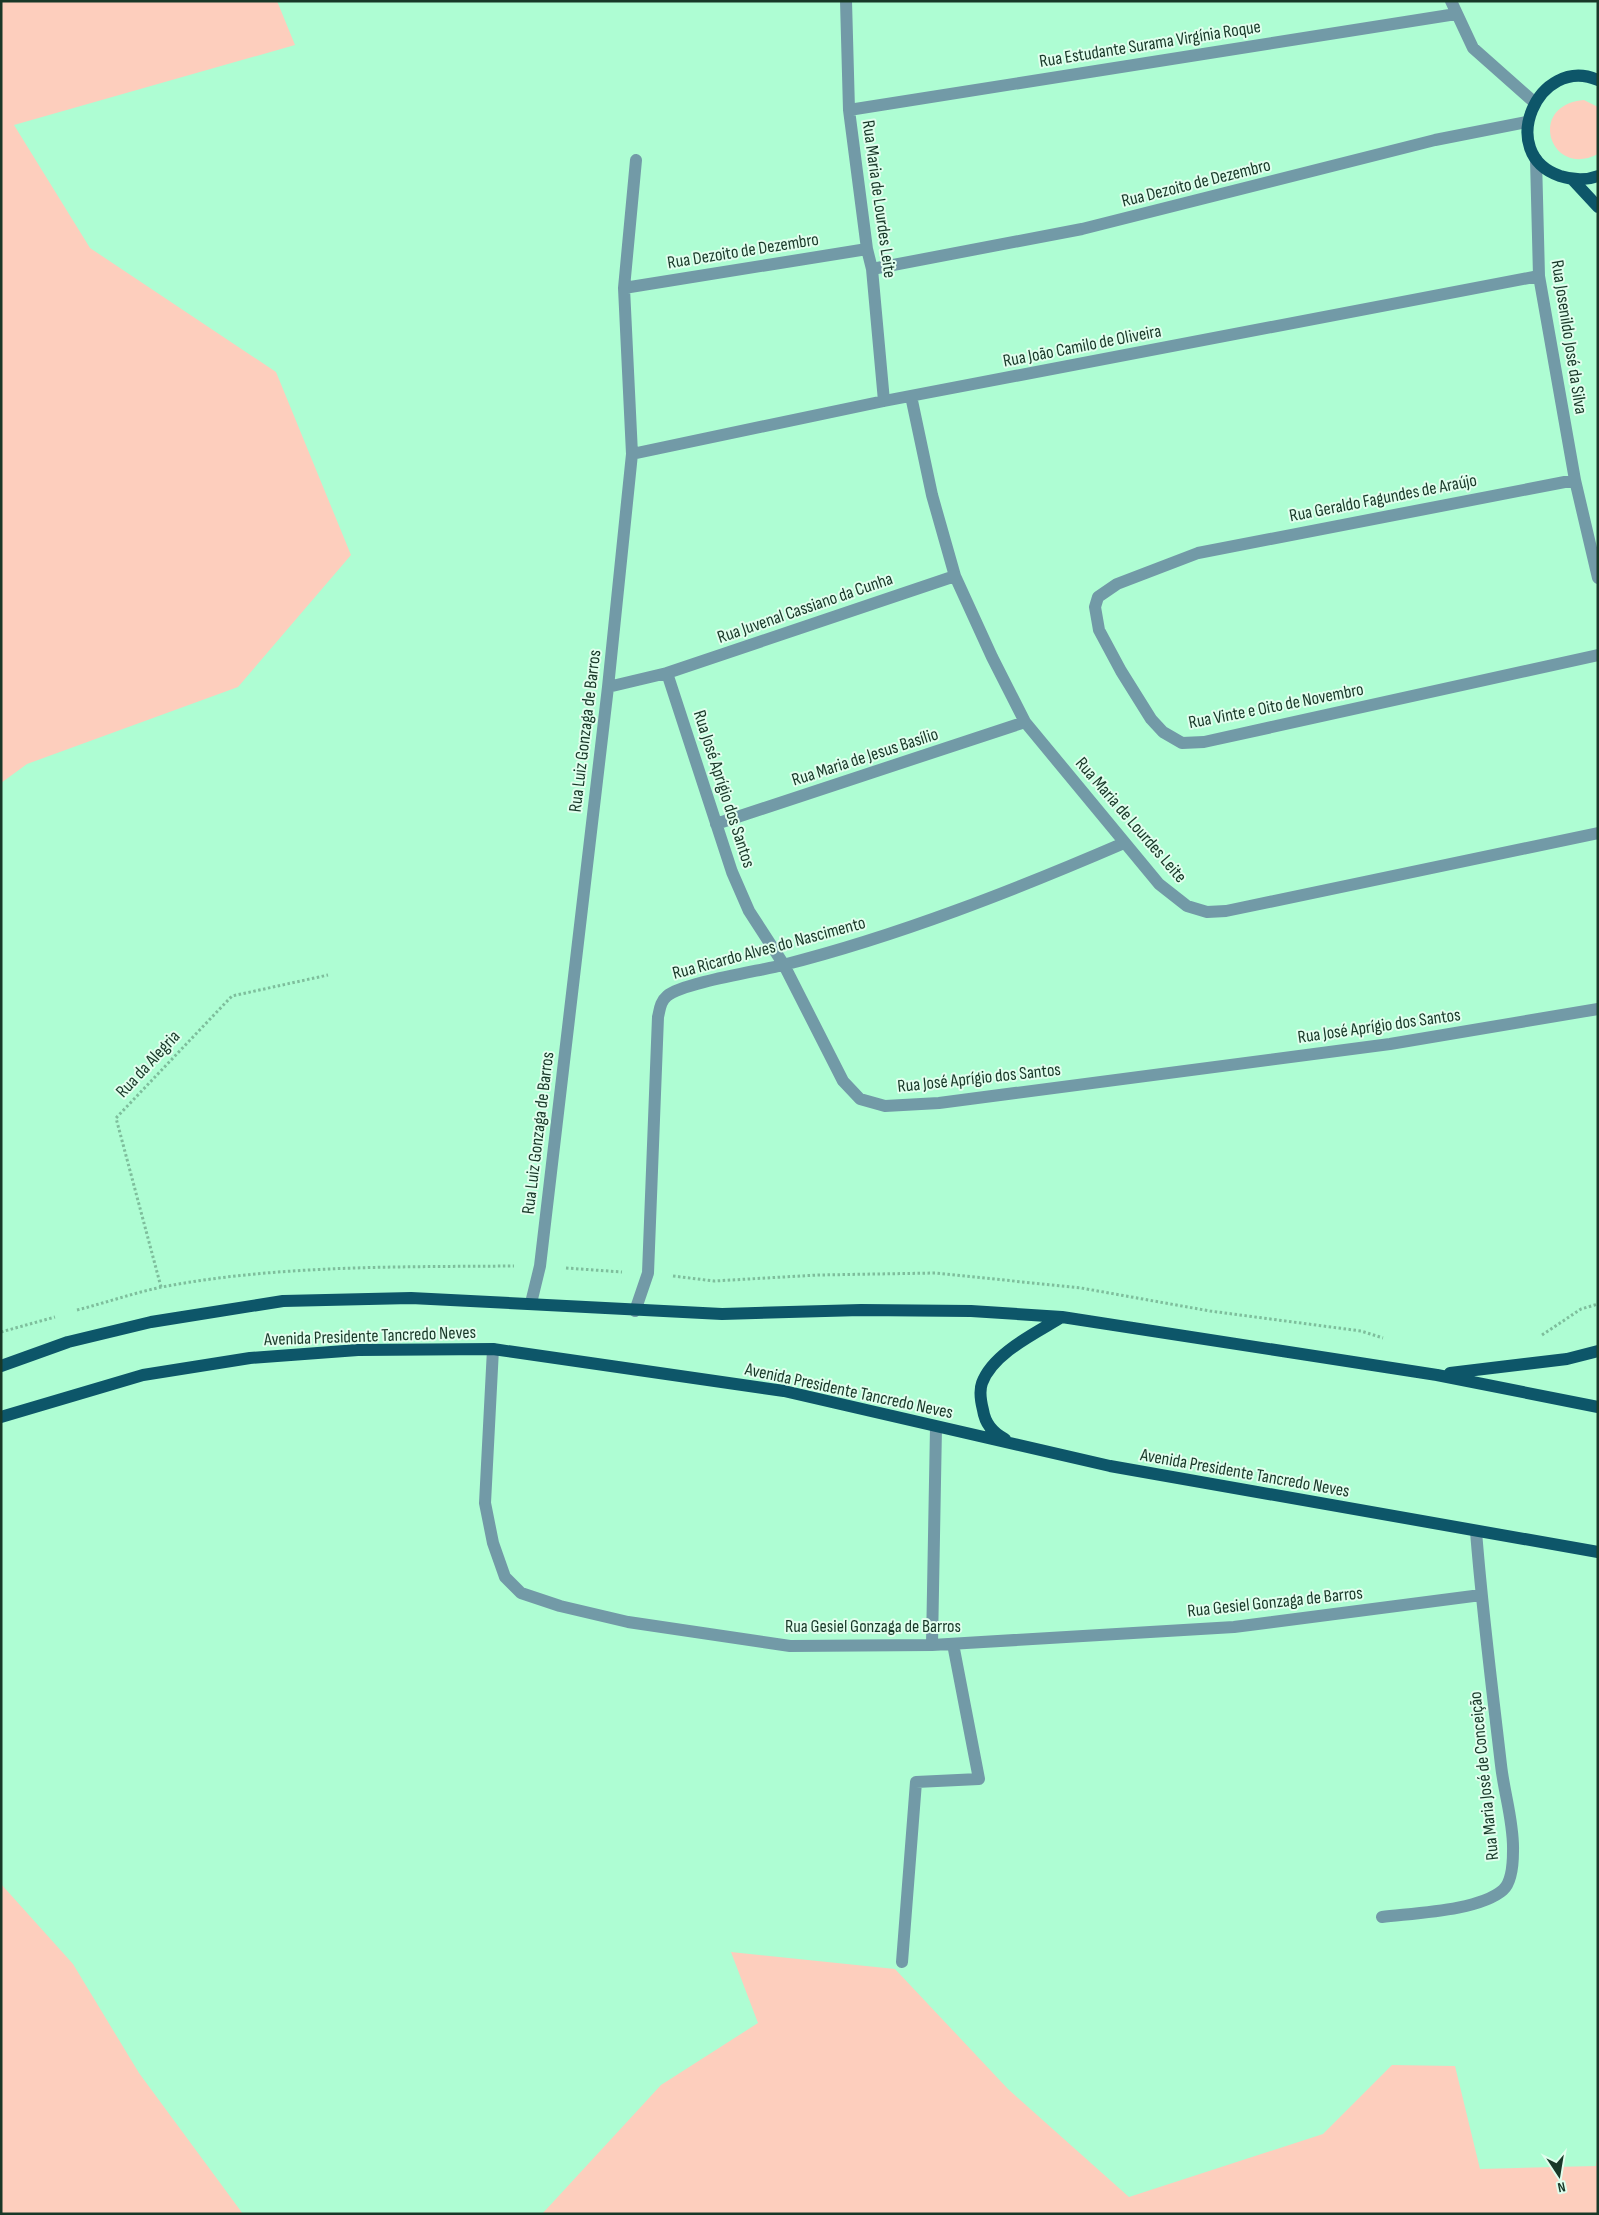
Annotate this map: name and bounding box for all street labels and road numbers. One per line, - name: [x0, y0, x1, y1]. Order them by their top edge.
- street label: Rua Estudante Surama Virgínia Roque: [1038, 16, 1262, 72]
- street label: Rua Maria de Lourdes Leite: [858, 119, 900, 279]
- street label: Rua Dezoito de Dezembro: [1119, 154, 1273, 212]
- street label: Rua Dezoito de Dezembro: [666, 229, 820, 273]
- street label: Rua Josenildo José da Silva: [1546, 258, 1592, 416]
- street label: Rua João Camilo de Oliveira: [1001, 320, 1163, 372]
- street label: Rua Geraldo Fagundes de Araújo: [1288, 470, 1478, 526]
- street label: Rua Juvenal Cassiano da Cunha: [715, 568, 895, 648]
- street label: Rua Luiz Gonzaga de Barros: [565, 649, 605, 813]
- street label: Rua Vinte e Oito de Novembro: [1187, 679, 1365, 733]
- street label: Rua José Aprígio dos Santos: [689, 708, 759, 870]
- street label: Rua Maria de Jesus Basílio: [789, 723, 941, 791]
- street label: Rua Maria de Lourdes Leite: [1071, 753, 1191, 887]
- street label: Rua Ricardo Alves do Nascimento: [670, 912, 868, 984]
- street label: Rua José Aprígio dos Santos: [1296, 1004, 1462, 1048]
- street label: Rua da Alegria: [112, 1026, 184, 1102]
- street label: Rua Luiz Gonzaga de Barros: [518, 1051, 558, 1215]
- street label: Rua José Aprígio dos Santos: [896, 1059, 1062, 1097]
- street label: Avenida Presidente Tancredo Neves: [263, 1322, 476, 1350]
- street label: Avenida Presidente Tancredo Neves: [742, 1358, 955, 1423]
- street label: Avenida Presidente Tancredo Neves: [1138, 1444, 1351, 1502]
- street label: Rua Gesiel Gonzaga de Barros: [1186, 1582, 1364, 1622]
- street label: Rua Gesiel Gonzaga de Barros: [785, 1616, 961, 1637]
- street label: Rua Maria José de Conceição: [1465, 1691, 1503, 1861]

